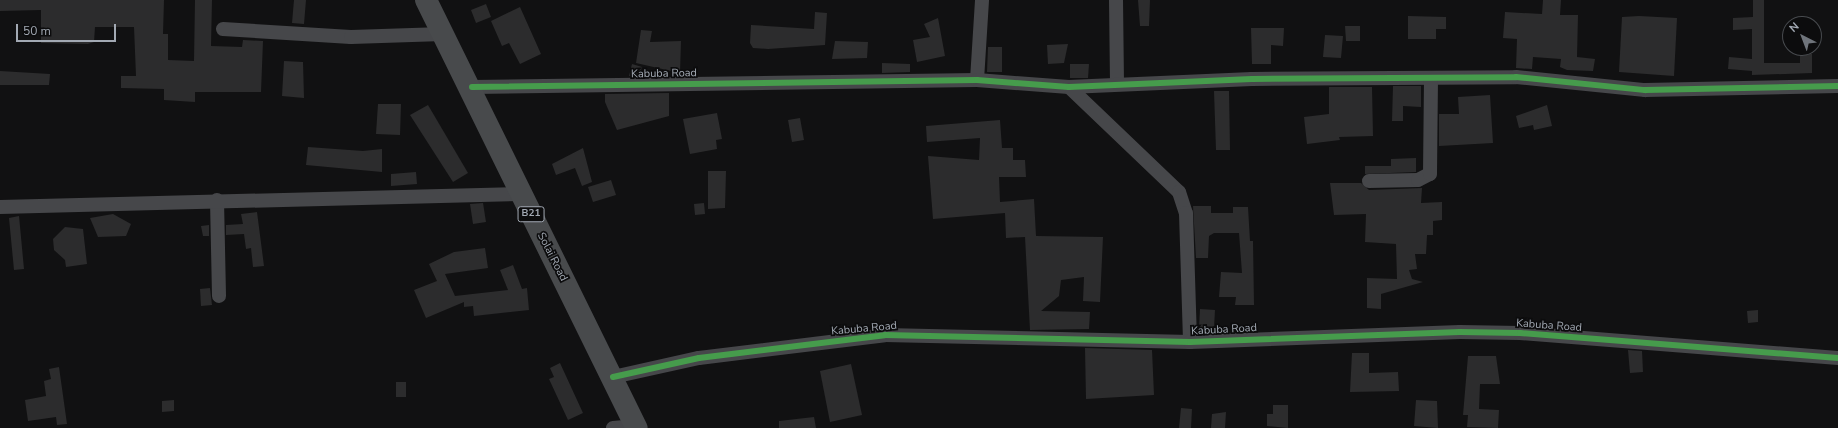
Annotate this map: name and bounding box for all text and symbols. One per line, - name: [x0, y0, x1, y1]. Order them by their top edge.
- scale bar: [18, 16, 118, 42]
- north arrow: [1782, 16, 1822, 56]
- text: N: [1786, 19, 1802, 36]
- text: 50 m: [23, 23, 51, 39]
- street label: Kabuba Road: [631, 67, 697, 81]
- road number: B21: [517, 206, 545, 222]
- street label: Solai Road: [534, 230, 570, 284]
- street label: Kabuba Road: [1516, 317, 1582, 335]
- street label: Kabuba Road: [831, 320, 897, 338]
- street label: Kabuba Road: [1191, 322, 1257, 338]

